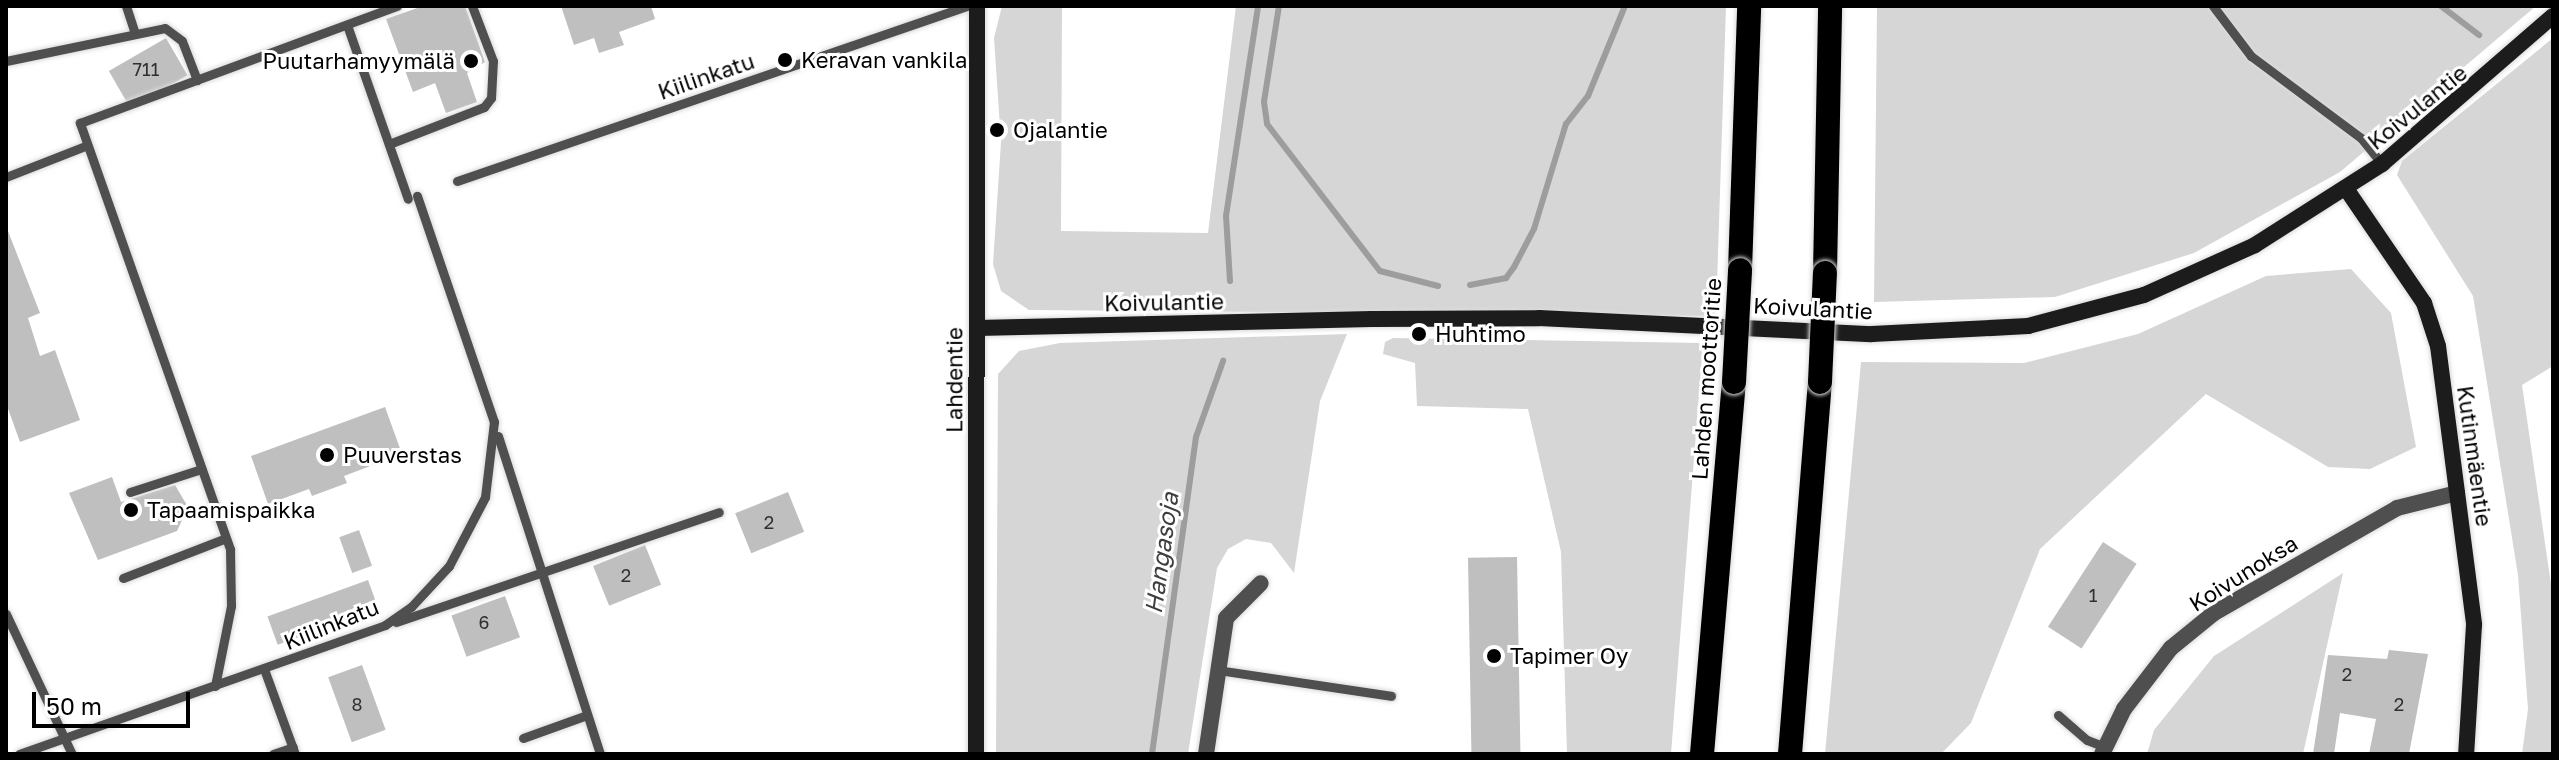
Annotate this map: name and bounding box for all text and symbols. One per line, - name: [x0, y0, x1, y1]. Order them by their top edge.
- street label: Kiilinkatu: [654, 47, 758, 105]
- place label: Keravan vankila: [801, 47, 967, 73]
- place label: Puutarhamyymälä: [263, 48, 455, 74]
- marker: Keravan vankila: [776, 51, 794, 69]
- marker: Puutarhamyymälä: [462, 52, 480, 70]
- house number: 711: [133, 58, 159, 80]
- street label: Koivulantie: [2362, 59, 2472, 155]
- place label: Ojalantie: [1013, 117, 1108, 143]
- marker: Ojalantie: [988, 121, 1006, 139]
- street label: Lahden moottoritie: [1686, 277, 1726, 481]
- street label: Koivulantie: [1104, 288, 1224, 316]
- street label: Koivulantie: [1753, 292, 1873, 324]
- place label: Huhtimo: [1435, 321, 1526, 347]
- marker: Huhtimo: [1410, 325, 1428, 343]
- street label: Lahdentie: [941, 327, 967, 433]
- street label: Kutinmäentie: [2452, 384, 2498, 528]
- place label: Puuverstas: [343, 442, 462, 468]
- marker: Puuverstas: [318, 446, 336, 464]
- water label: Hangasoja: [1138, 491, 1184, 615]
- place label: Tapaamispaikka: [147, 497, 315, 523]
- marker: Tapaamispaikka: [122, 501, 140, 519]
- house number: 2: [764, 511, 774, 533]
- street label: Koivunoksa: [2184, 529, 2302, 617]
- house number: 2: [621, 564, 631, 586]
- house number: 1: [2089, 584, 2097, 606]
- street label: Kiilinkatu: [280, 593, 382, 655]
- house number: 6: [479, 611, 489, 633]
- place label: Tapimer Oy: [1510, 643, 1628, 669]
- marker: Tapimer Oy: [1485, 647, 1503, 665]
- house number: 2: [2342, 663, 2352, 685]
- scale bar: [36, 676, 194, 726]
- text: 50 m: [46, 691, 102, 720]
- house number: 8: [352, 693, 362, 715]
- house number: 2: [2394, 693, 2404, 715]

